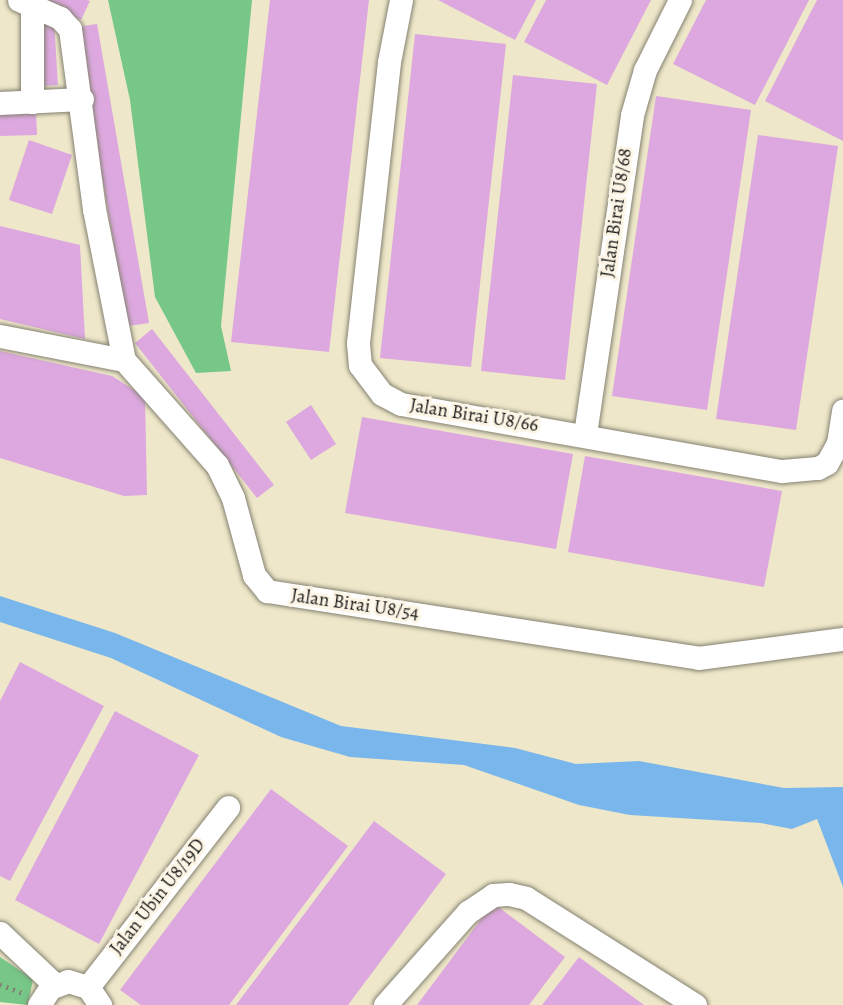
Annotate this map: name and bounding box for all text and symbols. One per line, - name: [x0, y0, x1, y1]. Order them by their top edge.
- street label: Jalan Birai U8/68: [597, 147, 637, 279]
- street label: Jalan Birai U8/66: [408, 395, 540, 437]
- street label: Jalan Birai U8/54: [290, 585, 420, 625]
- street label: Jalan Ubin U8/19D: [106, 834, 210, 960]

